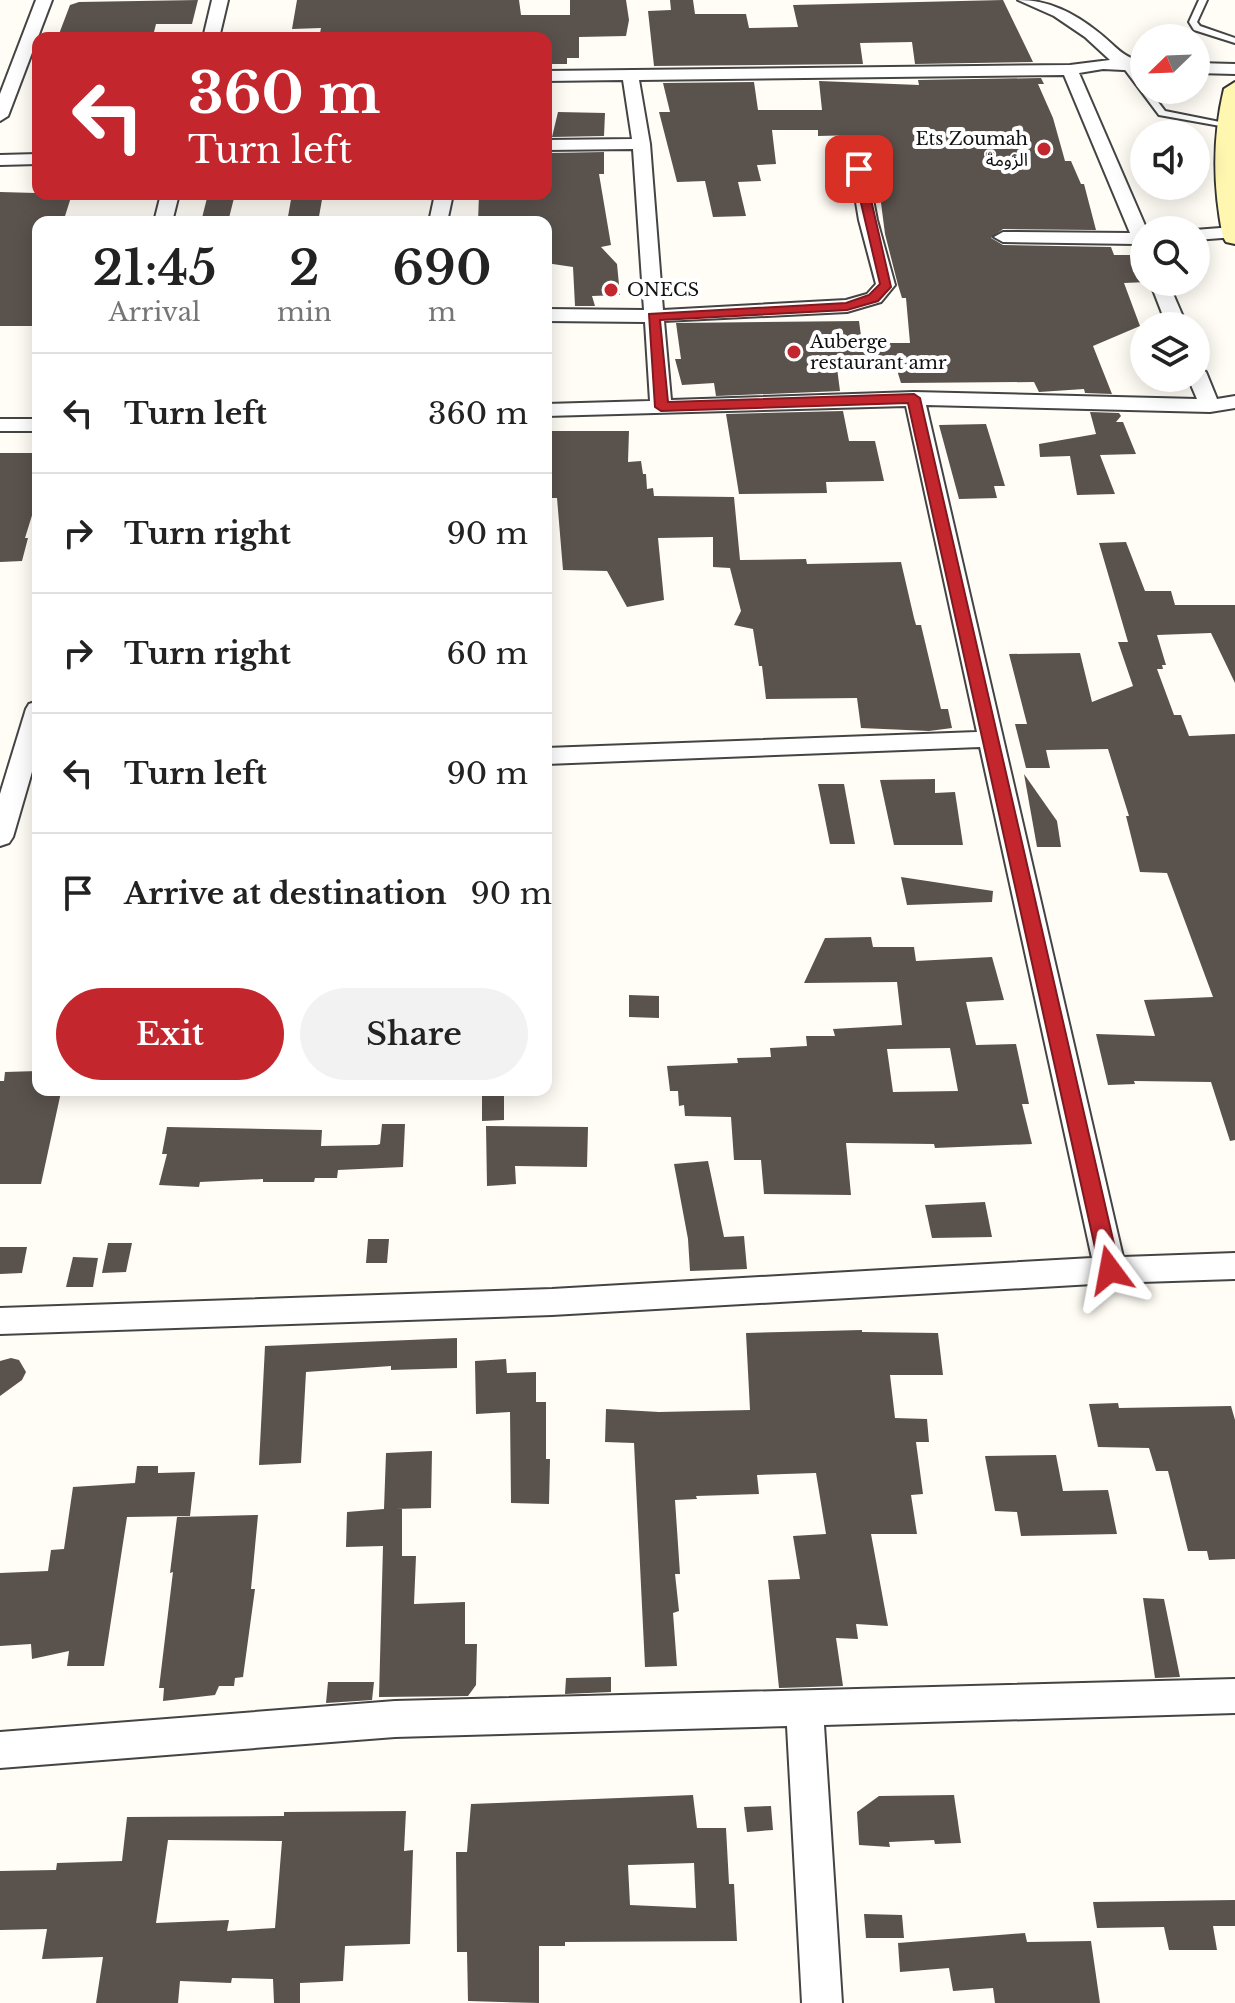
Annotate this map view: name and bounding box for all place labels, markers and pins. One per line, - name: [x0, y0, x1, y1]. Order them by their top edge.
- place label: Ets Zoumah الزومة: [915, 128, 1028, 171]
- pin: [825, 135, 893, 203]
- marker: Ets Zoumah الزومة: [1035, 140, 1053, 158]
- place label: ONECS: [627, 279, 699, 301]
- marker: ONECS: [602, 281, 620, 299]
- place label: Auberge restaurant amr: [809, 331, 947, 374]
- marker: Auberge restaurant amr: [785, 343, 803, 361]

